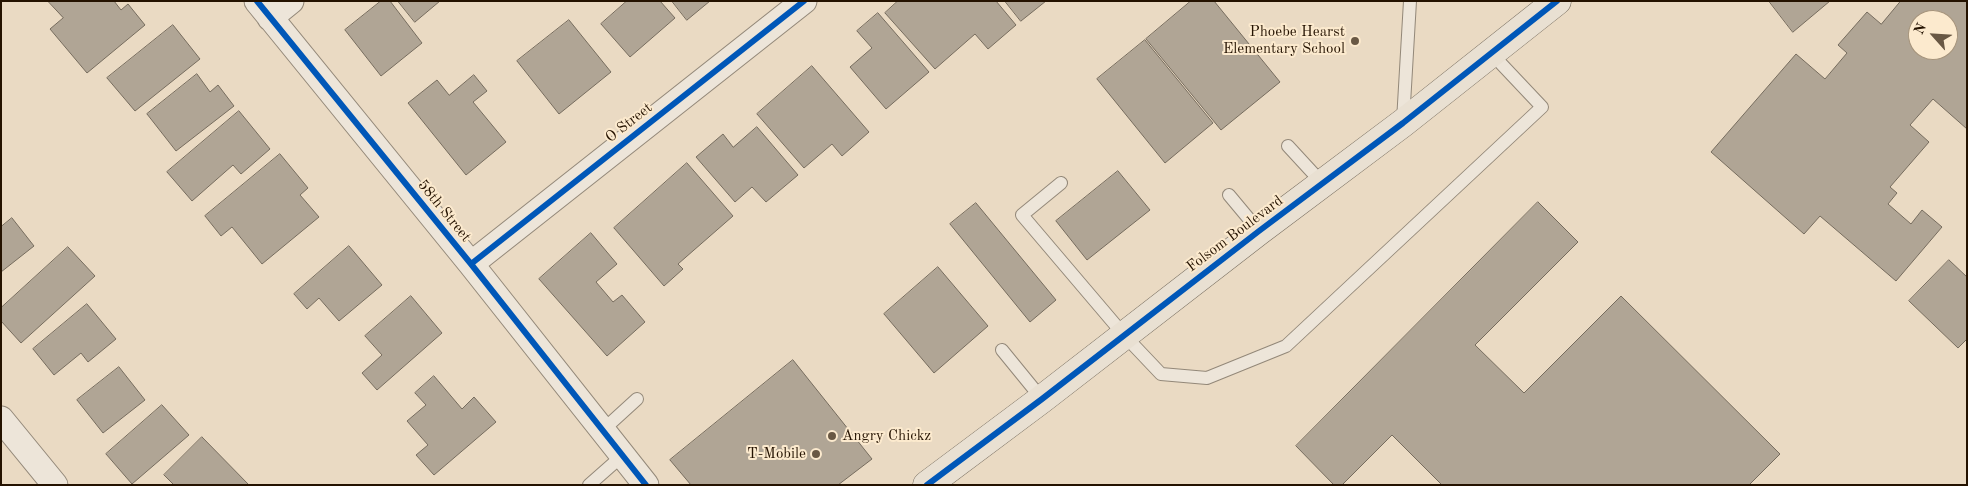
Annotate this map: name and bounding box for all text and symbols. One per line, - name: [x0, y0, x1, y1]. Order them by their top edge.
- north arrow: [1908, 10, 1958, 60]
- text: N: [1912, 21, 1929, 37]
- place label: Phoebe Hearst Elementary School: [1223, 23, 1345, 58]
- marker: Phoebe Hearst Elementary School: [1349, 35, 1361, 47]
- street label: O Street: [602, 99, 656, 147]
- street label: 58th Street: [413, 176, 475, 246]
- street label: Folsom Boulevard: [1183, 192, 1287, 276]
- place label: Angry Chickz: [842, 427, 931, 445]
- marker: Angry Chickz: [826, 430, 838, 442]
- place label: T-Mobile: [747, 445, 806, 463]
- marker: T-Mobile: [810, 448, 822, 460]

